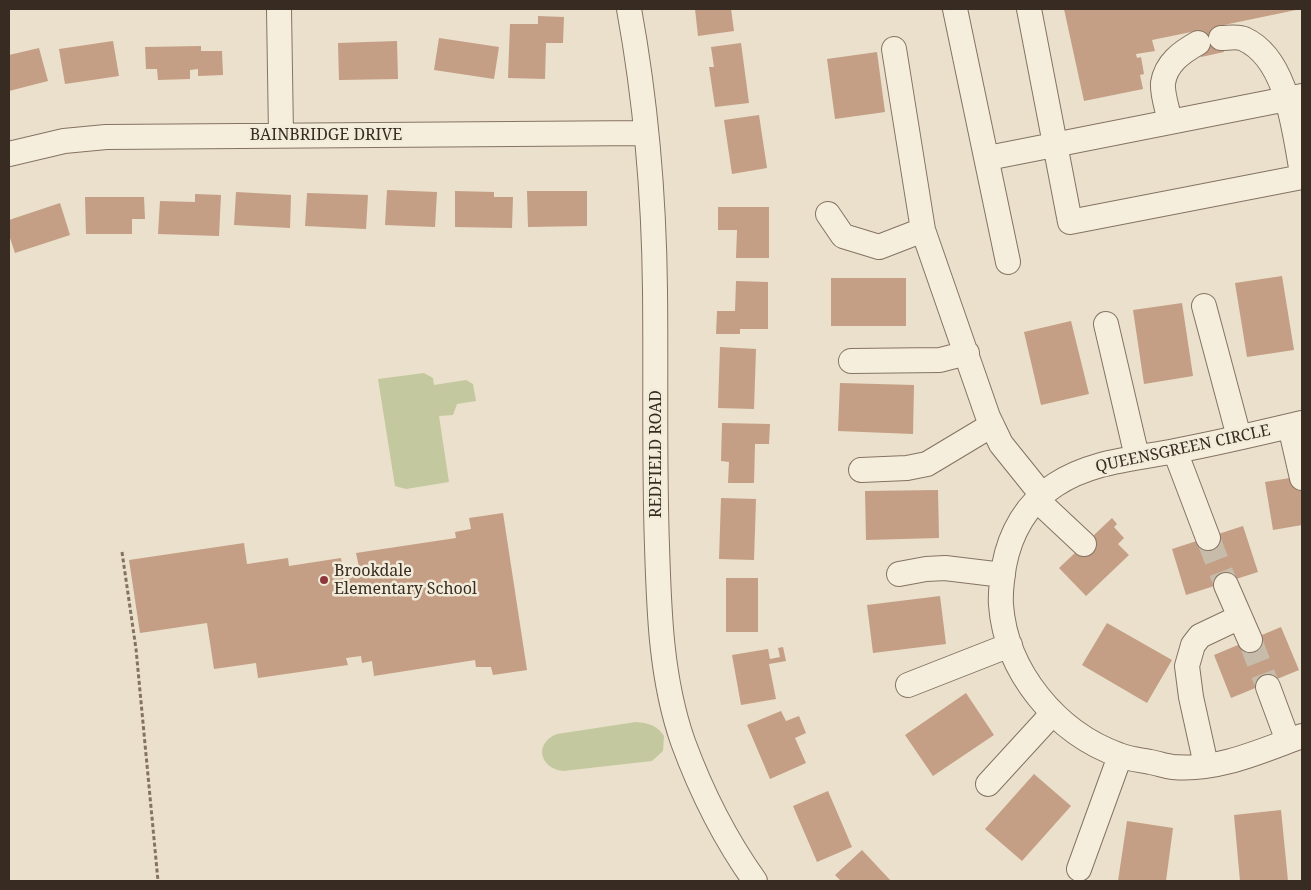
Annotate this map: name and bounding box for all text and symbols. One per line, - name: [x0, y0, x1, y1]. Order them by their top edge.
- street label: BAINBRIDGE DRIVE: [250, 125, 402, 145]
- street label: REDFIELD ROAD: [646, 390, 666, 518]
- street label: QUEENSGREEN CIRCLE: [1094, 421, 1272, 477]
- place label: Brookdale Elementary School: [334, 561, 477, 599]
- marker: Brookdale Elementary School: [318, 574, 330, 586]

